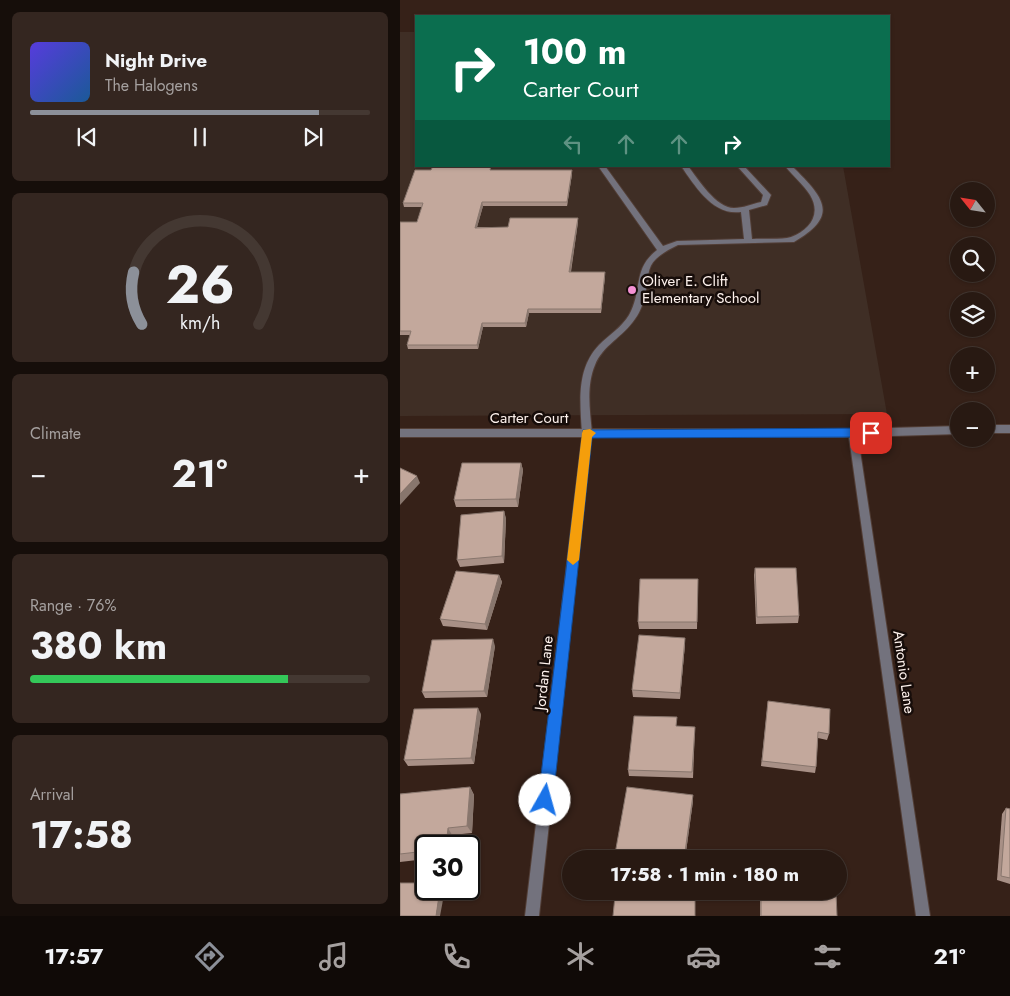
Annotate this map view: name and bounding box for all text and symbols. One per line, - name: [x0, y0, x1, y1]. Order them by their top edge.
- text: 100 m: [523, 27, 626, 77]
- icon: right: [440, 35, 505, 100]
- text: Night Drive: [105, 47, 207, 74]
- text: Carter Court: [523, 73, 638, 105]
- text: The Halogens: [105, 74, 198, 97]
- icon: previous: [73, 123, 101, 151]
- icon: pause: [186, 123, 214, 151]
- icon: next: [299, 123, 327, 151]
- icon: left: [559, 130, 587, 158]
- icon: ahead: [612, 130, 640, 158]
- icon: ahead: [665, 130, 693, 158]
- icon: right: [718, 130, 746, 158]
- north arrow: [950, 182, 995, 228]
- map controls: [950, 182, 995, 447]
- button: search: [950, 237, 995, 282]
- text: 26: [166, 247, 234, 323]
- place label: Oliver E. Clift Elementary School: [642, 270, 759, 309]
- marker: Oliver E. Clift Elementary School: [626, 284, 638, 296]
- button: layers: [950, 292, 995, 337]
- text: km/h: [180, 310, 220, 336]
- button: +: [950, 347, 995, 392]
- button: −: [950, 402, 995, 447]
- street label: Carter Court: [490, 407, 569, 429]
- pin: [850, 412, 892, 454]
- icon: arrive: [857, 419, 885, 447]
- text: Climate: [30, 422, 81, 445]
- text: 21°: [172, 446, 227, 501]
- text: −: [30, 453, 47, 494]
- text: +: [353, 453, 370, 494]
- text: Range · 76%: [30, 594, 116, 617]
- text: 380 km: [30, 618, 167, 673]
- street label: Antonio Lane: [887, 629, 921, 715]
- street label: Jordan Lane: [529, 634, 559, 713]
- position arrow: [518, 773, 570, 825]
- text: Arrival: [30, 783, 74, 806]
- text: 17:58: [30, 807, 133, 862]
- speed limit sign: 30: [415, 835, 480, 900]
- text: 17:58 · 1 min · 180 m: [610, 861, 799, 888]
- icon: directions: [192, 939, 227, 974]
- icon: music: [316, 939, 351, 974]
- icon: phone: [439, 939, 474, 974]
- icon: climate: [563, 939, 598, 974]
- icon: car: [686, 939, 721, 974]
- icon: filters: [810, 939, 845, 974]
- text: 17:57: [44, 940, 103, 972]
- text: 21°: [933, 940, 966, 972]

